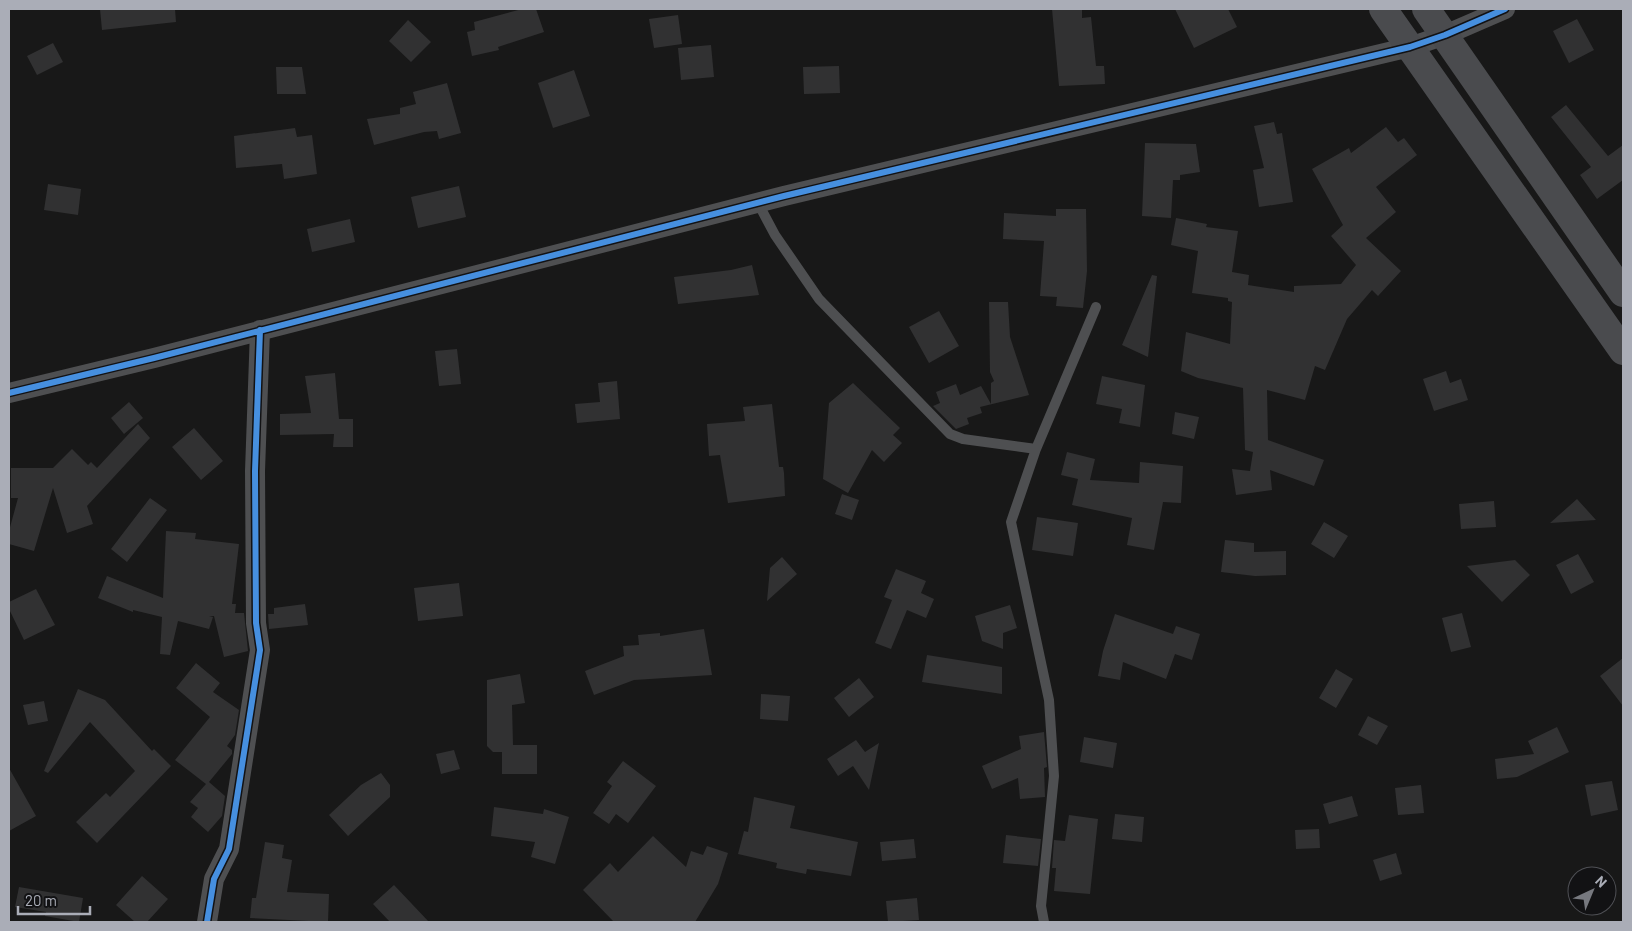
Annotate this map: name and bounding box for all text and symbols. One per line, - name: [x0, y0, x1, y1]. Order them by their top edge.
- north arrow: [1567, 866, 1617, 916]
- text: N: [1592, 872, 1611, 891]
- scale bar: [18, 884, 90, 916]
- text: 20 m: [25, 891, 57, 909]

